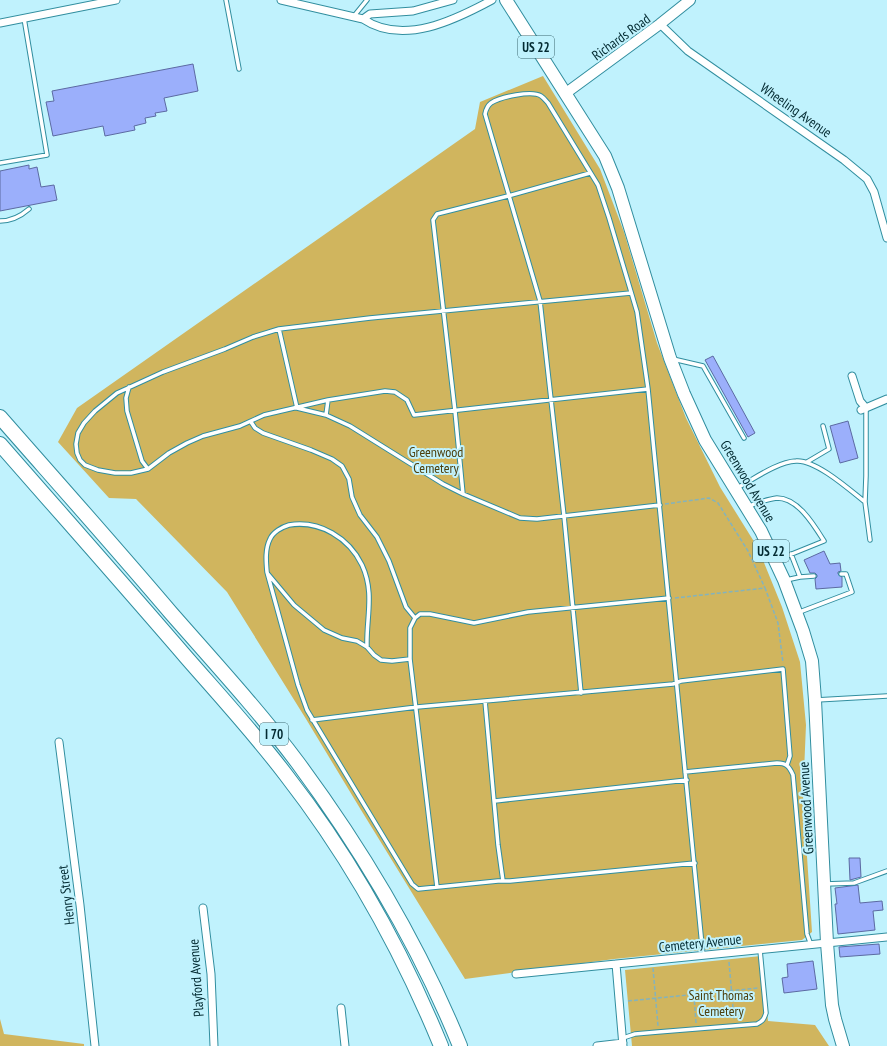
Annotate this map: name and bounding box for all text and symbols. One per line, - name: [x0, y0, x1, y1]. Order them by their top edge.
- street label: Richards Road: [588, 10, 654, 64]
- road number: US 22: [518, 36, 554, 58]
- street label: Wheeling Avenue: [757, 79, 836, 141]
- street label: Greenwood Avenue: [716, 437, 780, 526]
- park label: Greenwood Cemetery: [409, 443, 463, 477]
- road number: US 22: [753, 540, 789, 562]
- road number: I 70: [260, 723, 288, 745]
- street label: Greenwood Avenue: [795, 761, 817, 855]
- street label: Henry Street: [53, 864, 79, 926]
- street label: Cemetery Avenue: [658, 930, 742, 956]
- street label: Playford Avenue: [184, 938, 208, 1017]
- park label: Saint Thomas Cemetery: [688, 986, 754, 1020]

